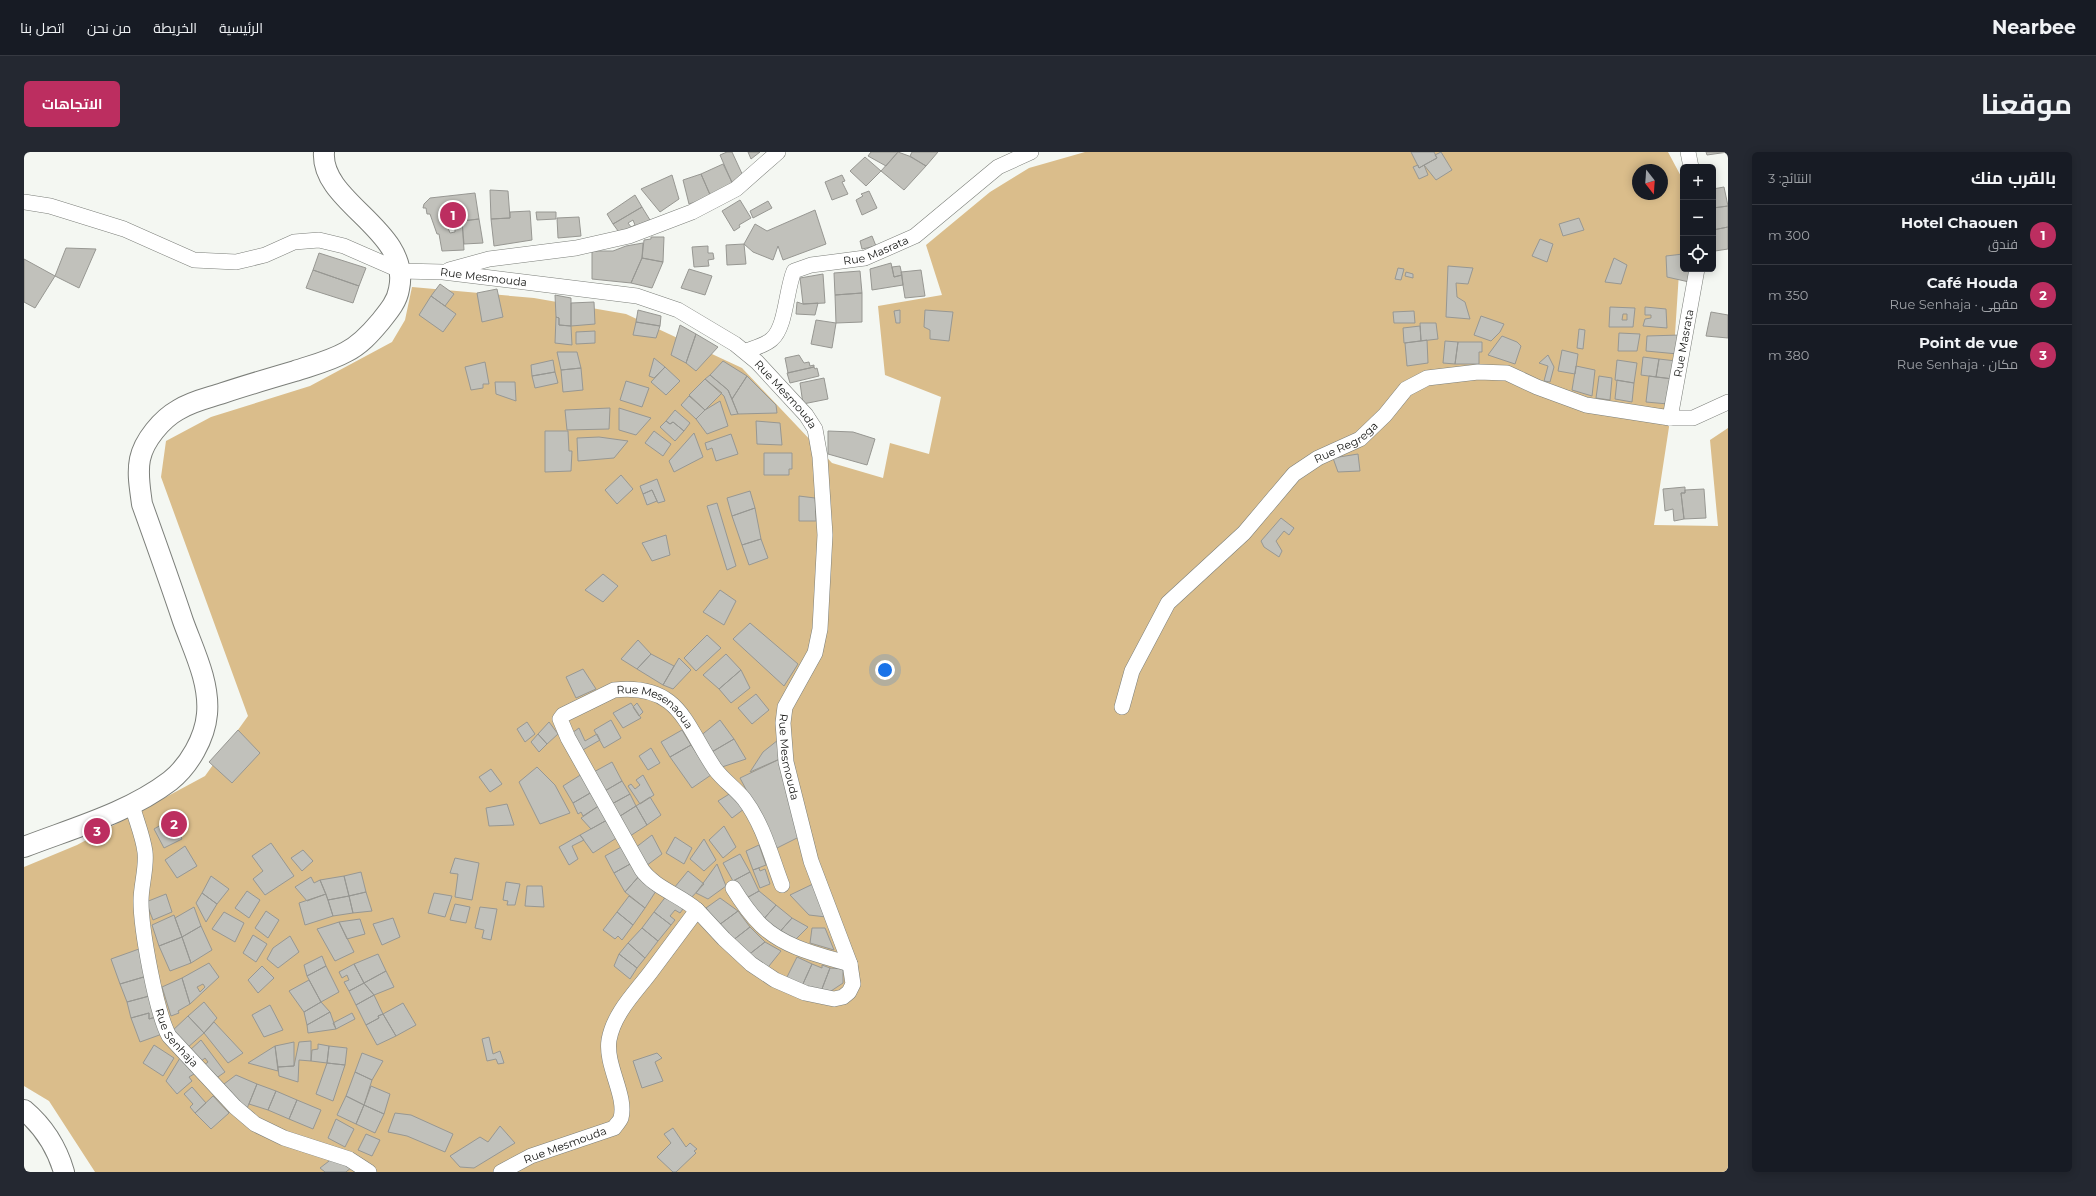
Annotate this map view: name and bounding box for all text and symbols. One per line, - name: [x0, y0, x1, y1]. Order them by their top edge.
- text: Nearbee: [1992, 16, 2076, 39]
- text: اتصل بنا: [20, 19, 65, 37]
- text: من نحن: [87, 19, 131, 37]
- text: الخريطة: [153, 19, 197, 37]
- text: الرئيسية: [219, 19, 263, 37]
- button: الاتجاهات: [24, 81, 120, 127]
- text: موقعنا: [1981, 87, 2072, 121]
- north arrow: [1632, 164, 1668, 200]
- map controls: [1680, 164, 1716, 272]
- button: +: [1680, 164, 1716, 200]
- text: بالقرب منك: [1971, 168, 2056, 188]
- text: النتائج: 3: [1768, 170, 1812, 186]
- pin: 1: [440, 200, 466, 230]
- button: −: [1680, 200, 1716, 236]
- text: Hotel Chaouen: [1901, 213, 2018, 232]
- text: 300 m: [1768, 227, 1810, 243]
- text: 1: [2040, 227, 2046, 243]
- street label: Rue Masrata: [842, 233, 911, 268]
- button: locate: [1680, 236, 1716, 272]
- text: فندق: [1988, 236, 2018, 252]
- street label: Rue Mesmouda: [439, 265, 528, 289]
- text: Café Houda: [1927, 273, 2018, 292]
- text: 350 m: [1768, 287, 1808, 303]
- text: 2: [2039, 287, 2047, 303]
- text: مقهى · Rue Senhaja: [1889, 296, 2018, 312]
- street label: Rue Masrata: [1671, 308, 1697, 378]
- text: Point de vue: [1919, 333, 2018, 352]
- text: 380 m: [1768, 347, 1809, 363]
- text: 3: [2039, 347, 2047, 363]
- text: مكان · Rue Senhaja: [1897, 356, 2018, 372]
- street label: Rue Mesmouda: [752, 357, 820, 431]
- street label: Rue Regrega: [1312, 419, 1381, 466]
- your location: [875, 660, 895, 680]
- street label: Rue Mesenaoua: [616, 682, 696, 731]
- street label: Rue Mesmouda: [776, 713, 802, 801]
- pin: 2: [161, 809, 187, 839]
- pin: 3: [84, 816, 110, 846]
- street label: Rue Senhaja: [152, 1007, 201, 1070]
- street label: Rue Mesmouda: [522, 1123, 608, 1167]

